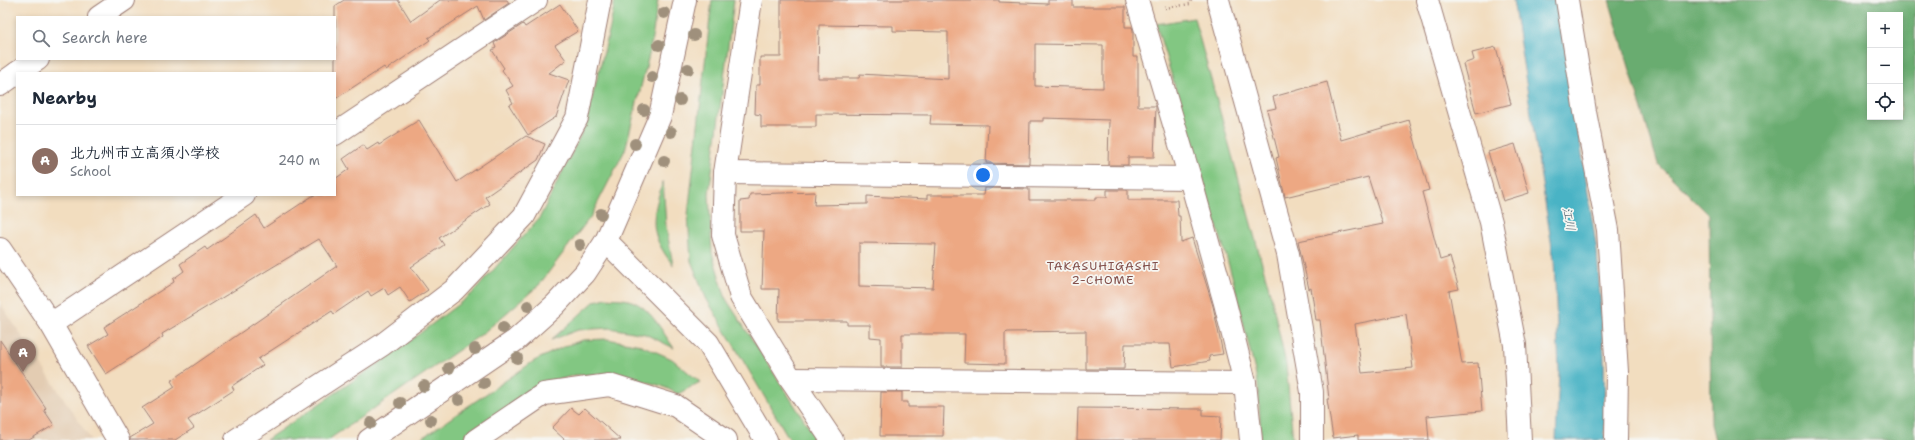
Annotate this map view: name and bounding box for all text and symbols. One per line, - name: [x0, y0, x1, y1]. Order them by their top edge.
- map controls: [1867, 12, 1903, 120]
- button: +: [1867, 12, 1903, 48]
- search box: [16, 16, 336, 60]
- icon: search: [30, 27, 52, 49]
- text: Search here: [62, 28, 148, 48]
- button: −: [1867, 48, 1903, 84]
- button: locate: [1867, 84, 1903, 120]
- text: Nearby: [32, 87, 97, 109]
- text: 北九州市立高須小学校: [70, 143, 220, 163]
- text: A: [40, 152, 50, 169]
- text: 240 m: [278, 152, 320, 169]
- text: School: [70, 163, 111, 180]
- your location: [973, 165, 993, 185]
- water label: 江川: [1559, 206, 1579, 232]
- district label: TAKASUHIGASHI 2-CHOME: [1047, 258, 1159, 288]
- pin: A: [10, 339, 36, 372]

